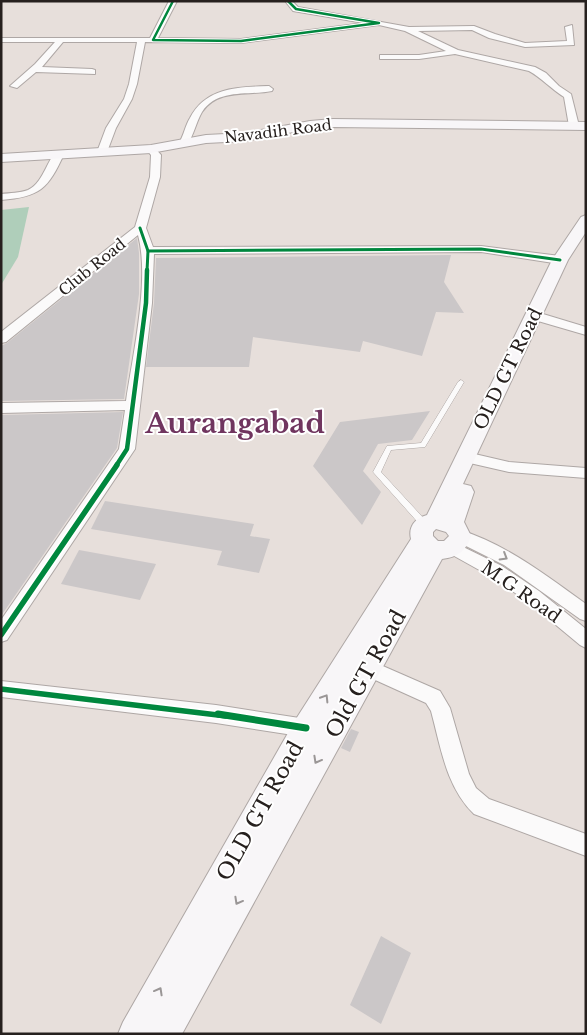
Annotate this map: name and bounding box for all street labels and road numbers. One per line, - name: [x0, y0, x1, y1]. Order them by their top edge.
- street label: Navadih Road: [223, 115, 333, 147]
- street label: Club Road: [55, 234, 129, 300]
- street label: OLD GT Road: [469, 304, 547, 434]
- street label: M.G Road: [477, 557, 565, 627]
- street label: Old GT Road: [320, 605, 412, 743]
- street label: OLD GT Road: [211, 737, 309, 885]

